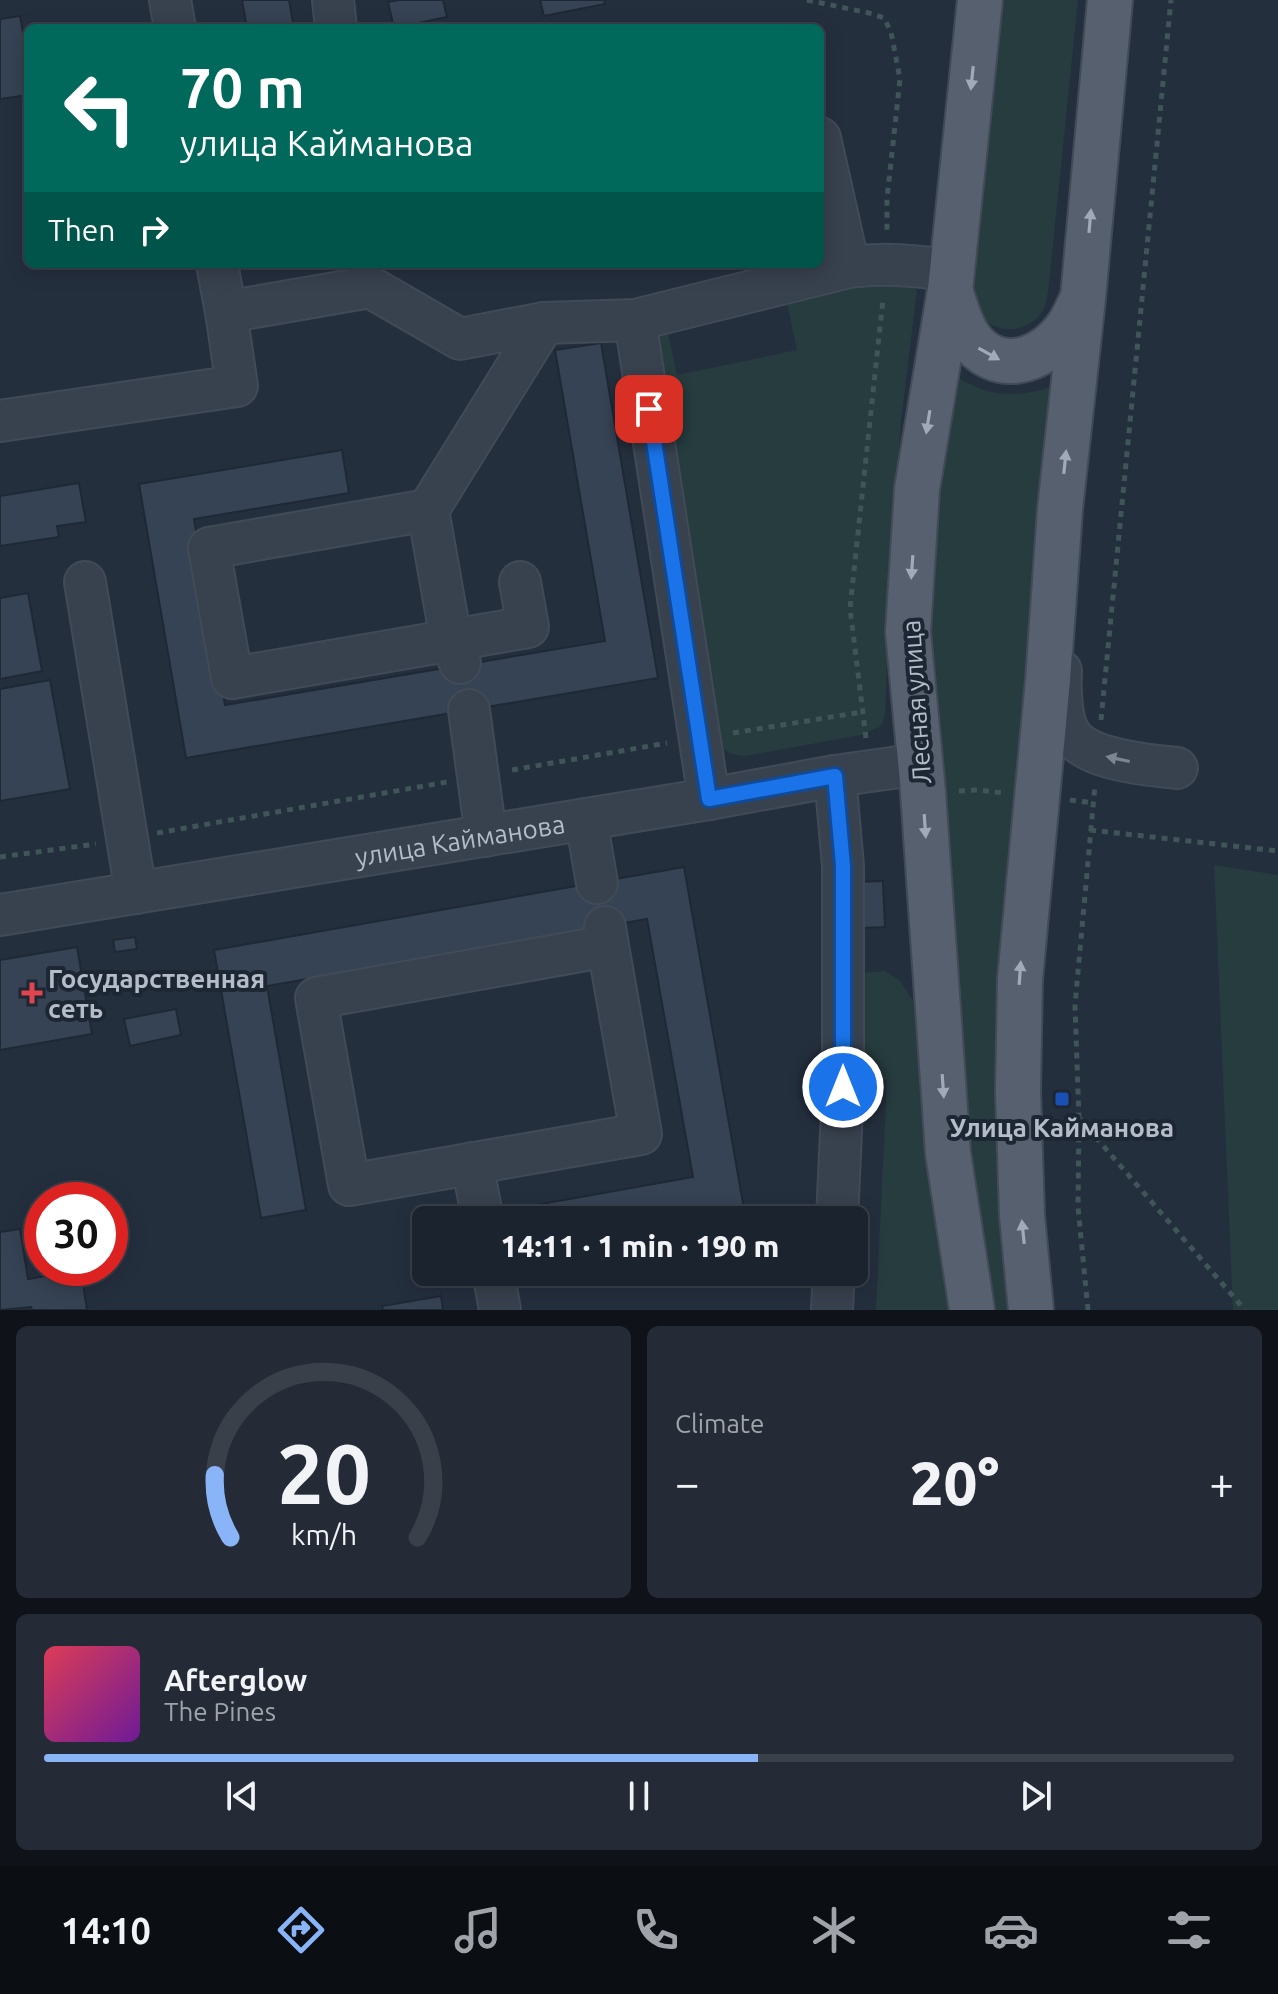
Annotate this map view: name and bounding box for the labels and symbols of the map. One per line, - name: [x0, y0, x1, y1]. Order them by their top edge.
- one-way arrow: [965, 66, 978, 91]
- one-way arrow: [1084, 208, 1097, 233]
- one-way arrow: [978, 346, 1000, 360]
- pin: [615, 375, 683, 443]
- one-way arrow: [921, 410, 934, 435]
- one-way arrow: [1058, 449, 1071, 474]
- one-way arrow: [905, 555, 918, 580]
- street label: Лесная улица: [896, 619, 936, 785]
- one-way arrow: [1105, 752, 1130, 765]
- street label: улица Кайманова: [353, 808, 567, 871]
- one-way arrow: [919, 814, 932, 839]
- one-way arrow: [1014, 960, 1027, 985]
- place label: Государственная сеть: [48, 964, 265, 1023]
- marker: Государственная сеть: [23, 984, 41, 1002]
- position arrow: [801, 1045, 885, 1129]
- one-way arrow: [937, 1074, 950, 1099]
- marker: Улица Кайманова: [1053, 1090, 1071, 1108]
- place label: Улица Кайманова: [950, 1113, 1174, 1142]
- speed limit sign: 30: [24, 1182, 128, 1286]
- one-way arrow: [1017, 1219, 1030, 1244]

